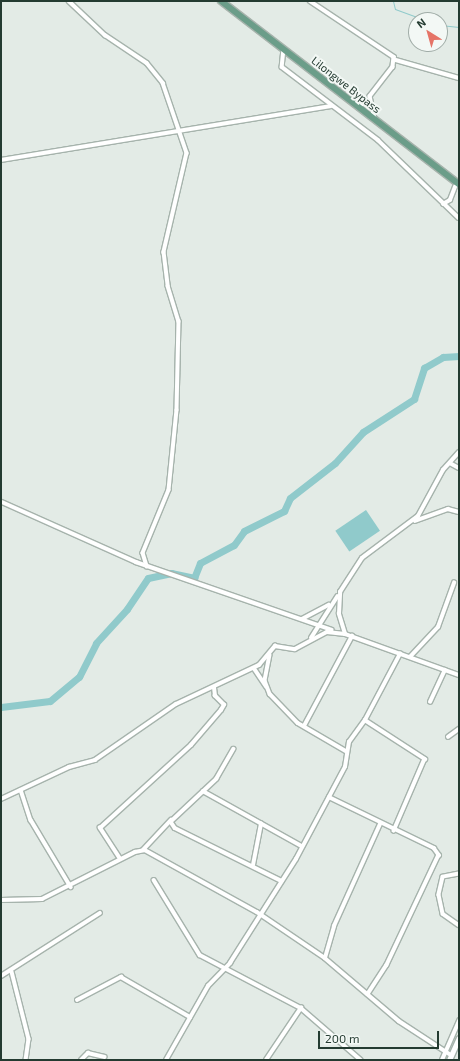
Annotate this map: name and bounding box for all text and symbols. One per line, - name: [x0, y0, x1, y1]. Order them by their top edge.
- north arrow: [408, 12, 448, 52]
- text: N: [414, 15, 428, 30]
- street label: Lilongwe Bypass: [309, 54, 383, 116]
- scale bar: [320, 1023, 441, 1049]
- text: 200 m: [325, 1031, 359, 1045]

